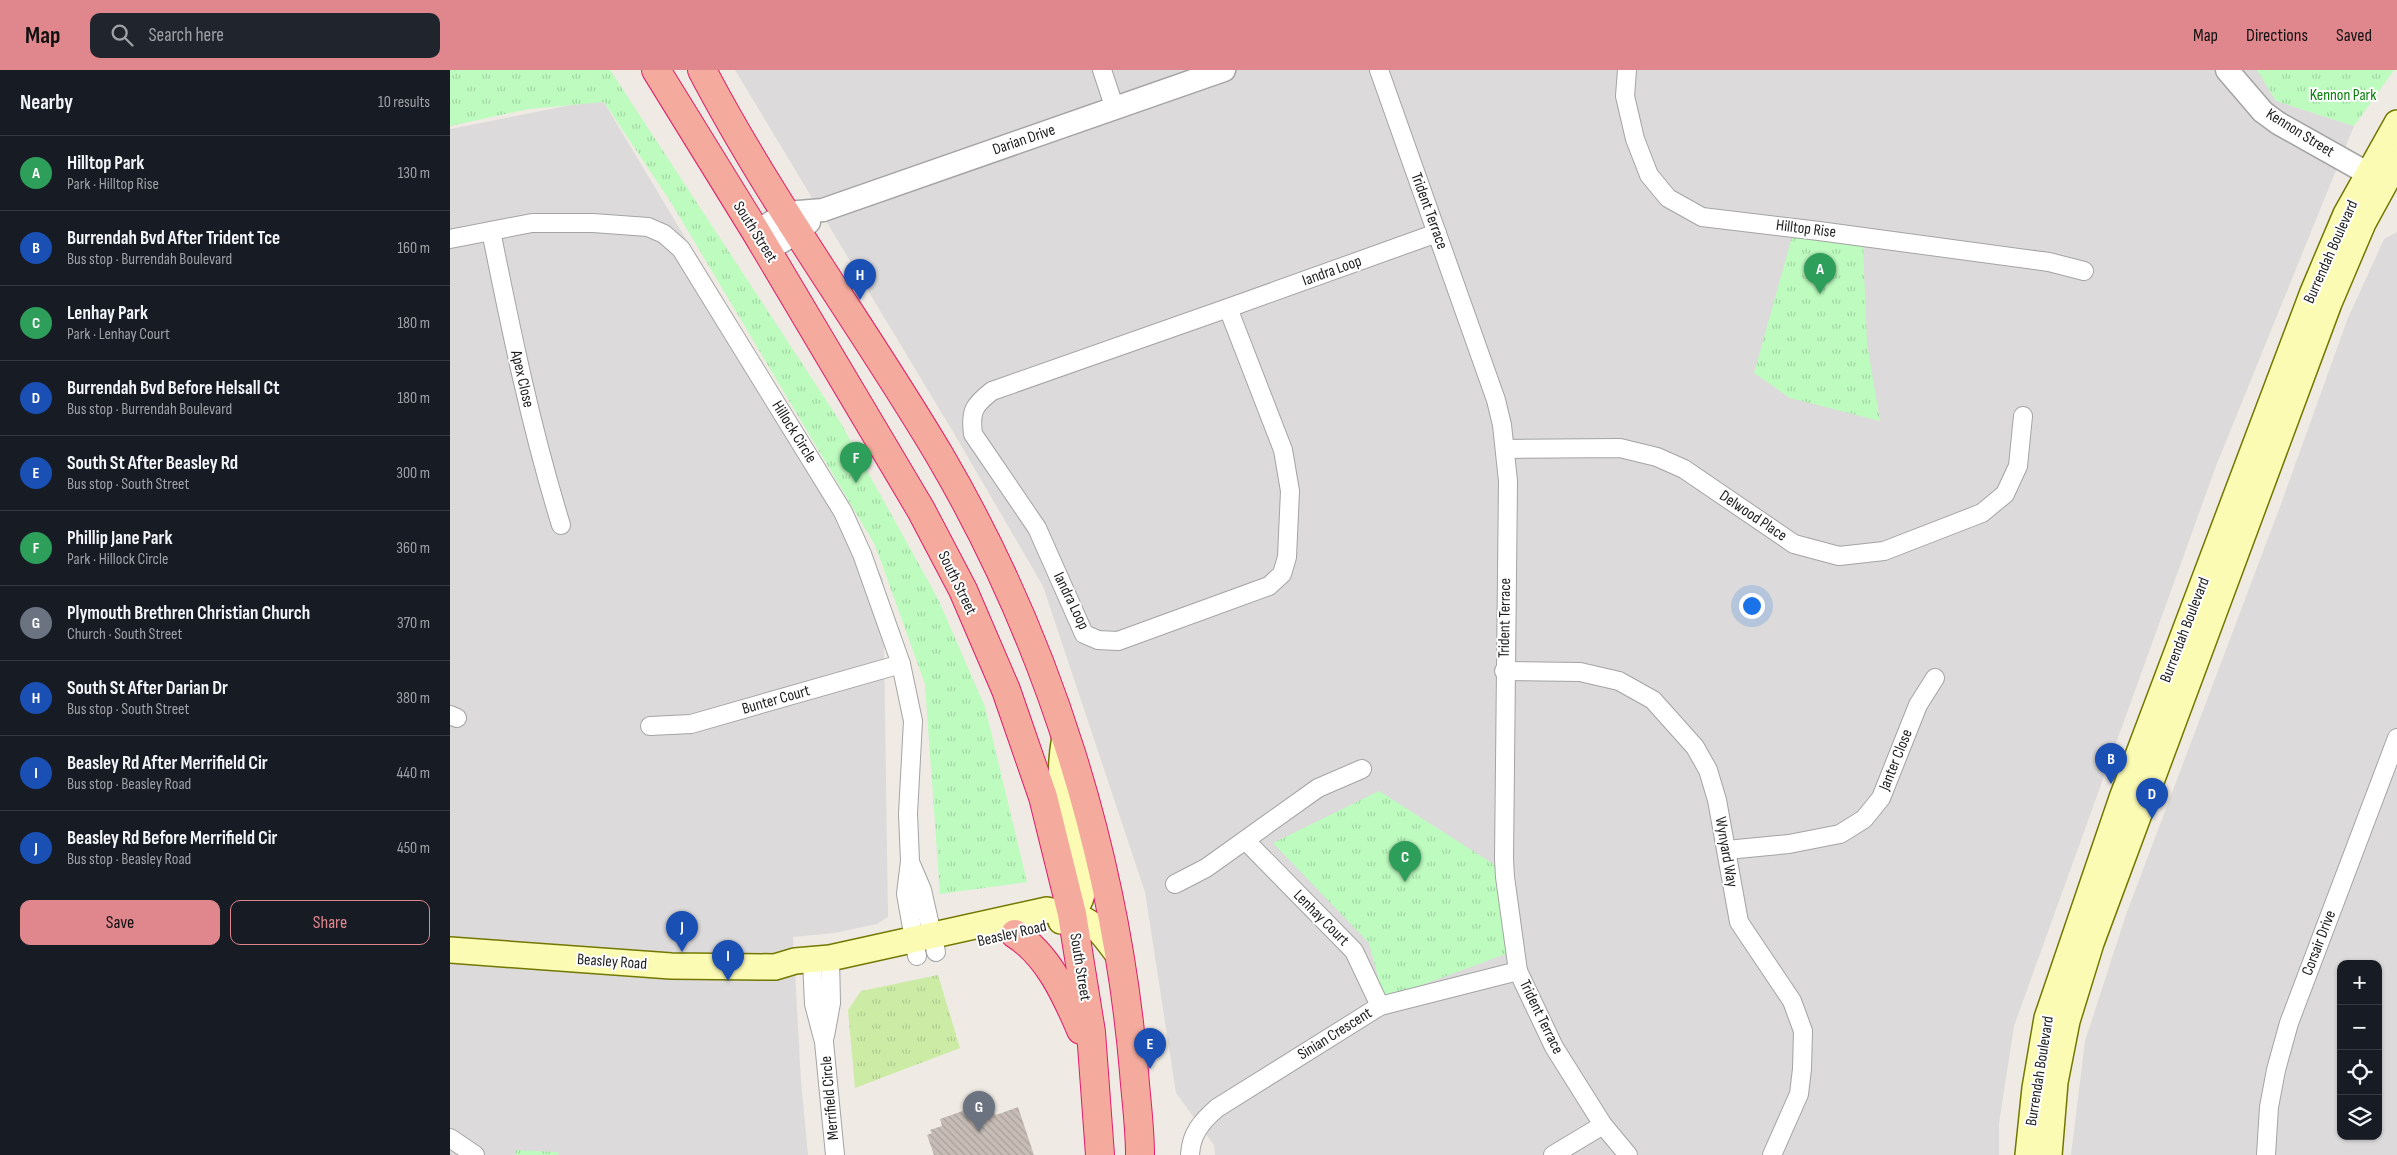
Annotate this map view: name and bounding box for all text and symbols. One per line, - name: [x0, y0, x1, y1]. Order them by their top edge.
- search box: [90, 13, 440, 58]
- text: Map: [25, 21, 60, 50]
- icon: search: [108, 21, 136, 49]
- text: Search here: [148, 24, 224, 47]
- text: Map: [2193, 25, 2218, 46]
- text: Directions: [2246, 25, 2308, 46]
- text: Saved: [2336, 25, 2372, 46]
- park label: Kennon Park: [2310, 86, 2376, 105]
- text: Nearby: [20, 90, 73, 115]
- text: 10 results: [378, 93, 430, 112]
- street label: Kennon Street: [2262, 105, 2338, 161]
- street label: Darian Drive: [990, 120, 1058, 160]
- text: Hilltop Park: [67, 152, 144, 175]
- text: A: [32, 164, 40, 183]
- text: 130 m: [398, 164, 430, 183]
- street label: Trident Terrace: [1406, 170, 1452, 252]
- text: Park · Hilltop Rise: [67, 175, 159, 194]
- street label: Burrendah Boulevard: [2300, 197, 2362, 307]
- street label: South Street: [729, 198, 781, 266]
- street label: Hilltop Rise: [1775, 216, 1837, 242]
- text: Burrendah Bvd After Trident Tce: [67, 227, 280, 250]
- text: B: [32, 239, 40, 258]
- text: 160 m: [397, 239, 430, 258]
- text: Bus stop · Burrendah Boulevard: [67, 250, 232, 269]
- street label: Iandra Loop: [1300, 252, 1364, 290]
- pin: A: [1804, 253, 1836, 294]
- pin: H: [844, 259, 876, 300]
- text: Lenhay Park: [67, 302, 148, 325]
- text: C: [32, 314, 40, 333]
- text: 180 m: [397, 314, 430, 333]
- text: Park · Lenhay Court: [67, 325, 170, 344]
- street label: Apex Close: [506, 348, 538, 409]
- text: Burrendah Bvd Before Helsall Ct: [67, 377, 280, 400]
- text: D: [32, 389, 40, 408]
- text: 180 m: [397, 389, 430, 408]
- street label: Hillock Circle: [767, 397, 821, 467]
- text: Bus stop · Burrendah Boulevard: [67, 400, 232, 419]
- pin: F: [840, 442, 872, 483]
- text: South St After Beasley Rd: [67, 452, 238, 475]
- text: E: [33, 464, 39, 483]
- text: 300 m: [396, 464, 430, 483]
- text: Bus stop · South Street: [67, 475, 189, 494]
- street label: Delwood Place: [1716, 486, 1790, 546]
- text: Phillip Jane Park: [67, 527, 173, 550]
- text: F: [33, 539, 39, 558]
- text: 360 m: [396, 539, 430, 558]
- street label: South Street: [934, 548, 981, 618]
- text: Park · Hillock Circle: [67, 550, 168, 569]
- street label: Iandra Loop: [1049, 569, 1093, 633]
- street label: Burrendah Boulevard: [2156, 575, 2214, 685]
- street label: Trident Terrace: [1495, 578, 1515, 658]
- your location: [1739, 593, 1765, 619]
- text: Plymouth Brethren Christian Church: [67, 602, 310, 625]
- text: G: [32, 614, 40, 633]
- text: 370 m: [397, 614, 430, 633]
- text: Church · South Street: [67, 625, 182, 644]
- text: South St After Darian Dr: [67, 677, 228, 700]
- street label: Bunter Court: [740, 681, 812, 719]
- text: H: [32, 689, 40, 708]
- text: 380 m: [396, 689, 430, 708]
- text: Bus stop · South Street: [67, 700, 189, 719]
- street label: Janter Close: [1875, 727, 1917, 794]
- pin: B: [2095, 743, 2127, 784]
- text: Beasley Rd After Merrifield Cir: [67, 752, 268, 775]
- text: I: [34, 764, 38, 783]
- text: 440 m: [397, 764, 430, 783]
- text: Bus stop · Beasley Road: [67, 775, 191, 794]
- pin: D: [2136, 778, 2168, 819]
- street label: Wynyard Way: [1710, 815, 1742, 889]
- text: Beasley Rd Before Merrifield Cir: [67, 827, 277, 850]
- text: J: [34, 839, 38, 858]
- text: 450 m: [397, 839, 430, 858]
- pin: C: [1389, 841, 1421, 882]
- text: Bus stop · Beasley Road: [67, 850, 191, 869]
- street label: Lenhay Court: [1289, 886, 1353, 950]
- button: Save: [20, 900, 220, 945]
- button: Share: [230, 900, 430, 945]
- street label: Corsair Drive: [2298, 908, 2340, 978]
- pin: J: [666, 911, 698, 952]
- street label: Beasley Road: [976, 917, 1048, 951]
- street label: South Street: [1065, 932, 1095, 1002]
- pin: I: [712, 940, 744, 981]
- street label: Beasley Road: [576, 950, 648, 974]
- map controls: [2337, 960, 2382, 1140]
- button: +: [2337, 960, 2382, 1005]
- street label: Trident Terrace: [1515, 977, 1567, 1057]
- street label: Sinian Crescent: [1294, 1004, 1376, 1064]
- button: −: [2337, 1005, 2382, 1050]
- street label: Burrendah Boulevard: [2022, 1015, 2058, 1127]
- pin: E: [1134, 1028, 1166, 1069]
- button: locate: [2337, 1050, 2382, 1095]
- street label: Merrifield Circle: [817, 1055, 843, 1141]
- pin: G: [963, 1091, 995, 1132]
- button: layers: [2337, 1095, 2382, 1140]

